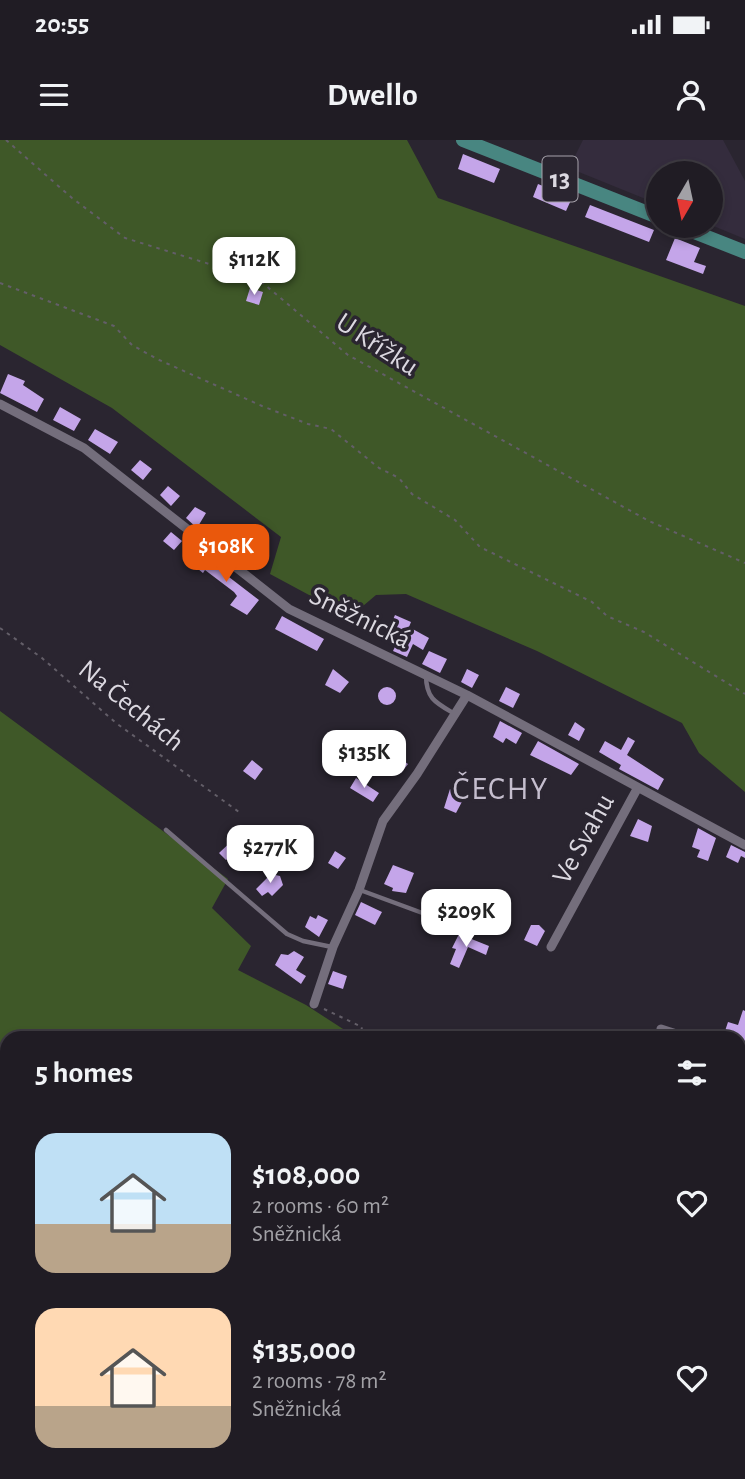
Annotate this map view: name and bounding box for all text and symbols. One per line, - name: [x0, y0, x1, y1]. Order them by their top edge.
- text: 20:55: [35, 11, 89, 37]
- icon: menu: [35, 76, 73, 114]
- icon: person: [672, 76, 710, 114]
- text: Dwello: [327, 79, 418, 111]
- road number: 13: [542, 156, 578, 201]
- north arrow: [646, 161, 723, 238]
- map controls: [646, 161, 723, 238]
- pin: $112K: [205, 237, 303, 297]
- text: $112K: [228, 248, 280, 271]
- street label: U Křížku: [331, 308, 423, 382]
- pin: $108K: [177, 524, 275, 584]
- text: $108K: [198, 535, 254, 558]
- street label: Sněžnická: [305, 582, 415, 654]
- street label: Na Čechách: [73, 654, 190, 757]
- pin: $135K: [315, 730, 413, 790]
- text: $135K: [338, 741, 390, 764]
- district label: ČECHY: [453, 771, 549, 805]
- street label: Ve Svahu: [548, 789, 620, 889]
- pin: $277K: [221, 826, 319, 885]
- text: $277K: [243, 836, 297, 859]
- pin: $209K: [417, 890, 515, 949]
- text: $209K: [437, 900, 495, 923]
- icon: filters: [673, 1054, 711, 1092]
- text: 5 homes: [35, 1058, 133, 1088]
- text: $108,000: [252, 1160, 360, 1190]
- icon: home: [91, 1161, 175, 1245]
- icon: heart: [673, 1184, 711, 1222]
- text: 2 rooms · 60 m²: [252, 1195, 389, 1218]
- text: Sněžnická: [252, 1223, 342, 1246]
- text: $135,000: [252, 1335, 356, 1365]
- icon: home: [91, 1336, 175, 1420]
- icon: heart: [673, 1359, 711, 1397]
- text: 2 rooms · 78 m²: [252, 1370, 387, 1393]
- text: Sněžnická: [252, 1398, 342, 1421]

